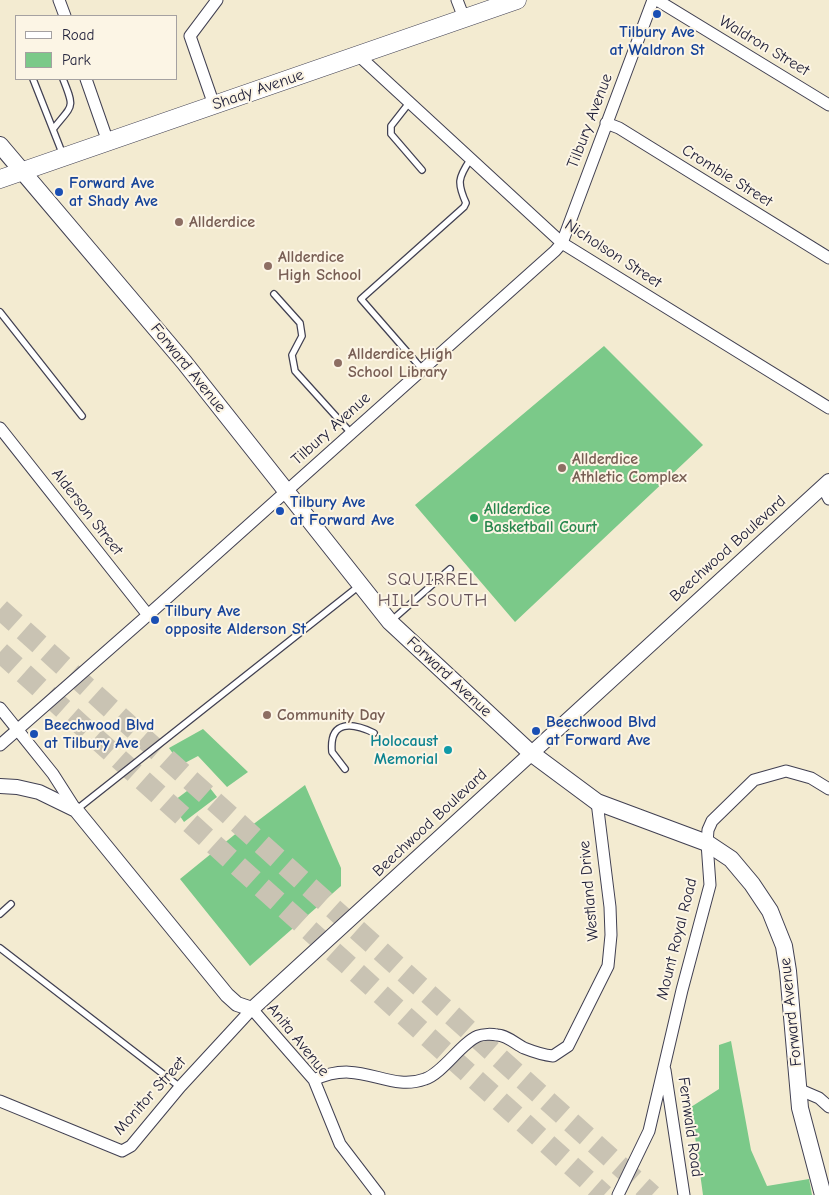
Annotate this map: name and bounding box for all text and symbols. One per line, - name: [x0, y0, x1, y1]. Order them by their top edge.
- marker: Tilbury Ave at Waldron St: [651, 8, 663, 20]
- street label: Waldron Street: [715, 12, 813, 80]
- legend: [15, 15, 178, 80]
- place label: Tilbury Ave at Waldron St: [610, 22, 704, 60]
- text: Road: [62, 26, 94, 44]
- text: Park: [62, 51, 91, 69]
- street label: Shady Avenue: [210, 65, 306, 115]
- street label: Tilbury Avenue: [563, 71, 617, 171]
- street label: Crombie Street: [678, 141, 776, 211]
- place label: Forward Ave at Shady Ave: [69, 173, 158, 211]
- marker: Forward Ave at Shady Ave: [53, 186, 65, 198]
- place label: Allderdice: [189, 212, 255, 232]
- marker: Allderdice: [173, 216, 185, 228]
- street label: Nicholson Street: [561, 216, 665, 292]
- place label: Allderdice High School: [278, 247, 361, 285]
- marker: Allderdice High School: [262, 260, 274, 272]
- street label: Forward Avenue: [146, 320, 230, 416]
- place label: Allderdice High School Library: [348, 344, 452, 382]
- marker: Allderdice High School Library: [332, 357, 344, 369]
- street label: Tilbury Avenue: [287, 388, 375, 470]
- place label: Allderdice Athletic Complex: [572, 449, 687, 487]
- marker: Allderdice Athletic Complex: [556, 462, 568, 474]
- street label: Alderson Street: [47, 465, 127, 559]
- place label: Tilbury Ave at Forward Ave: [290, 492, 394, 530]
- street label: Beechwood Boulevard: [666, 492, 790, 606]
- place label: Allderdice Basketball Court: [484, 499, 597, 537]
- marker: Tilbury Ave at Forward Ave: [274, 505, 286, 517]
- marker: Allderdice Basketball Court: [468, 512, 480, 524]
- district label: SQUIRREL HILL SOUTH: [377, 569, 489, 612]
- place label: Tilbury Ave opposite Alderson St: [165, 601, 306, 639]
- marker: Tilbury Ave opposite Alderson St: [149, 614, 161, 626]
- street label: Forward Avenue: [403, 633, 495, 721]
- place label: Community Day: [277, 705, 385, 725]
- marker: Community Day: [261, 709, 273, 721]
- place label: Beechwood Blvd at Forward Ave: [546, 712, 656, 750]
- place label: Beechwood Blvd at Tilbury Ave: [44, 715, 154, 753]
- marker: Beechwood Blvd at Forward Ave: [530, 725, 542, 737]
- marker: Beechwood Blvd at Tilbury Ave: [28, 728, 40, 740]
- place label: Holocaust Memorial: [370, 731, 438, 769]
- marker: Holocaust Memorial: [442, 744, 454, 756]
- street label: Beechwood Boulevard: [369, 765, 491, 881]
- street label: Westland Drive: [575, 840, 603, 942]
- street label: Mount Royal Road: [653, 876, 701, 1002]
- street label: Forward Avenue: [776, 957, 806, 1067]
- street label: Anita Avenue: [263, 1000, 333, 1080]
- street label: Monitor Street: [110, 1053, 190, 1139]
- street label: Fernwald Road: [673, 1076, 707, 1178]

